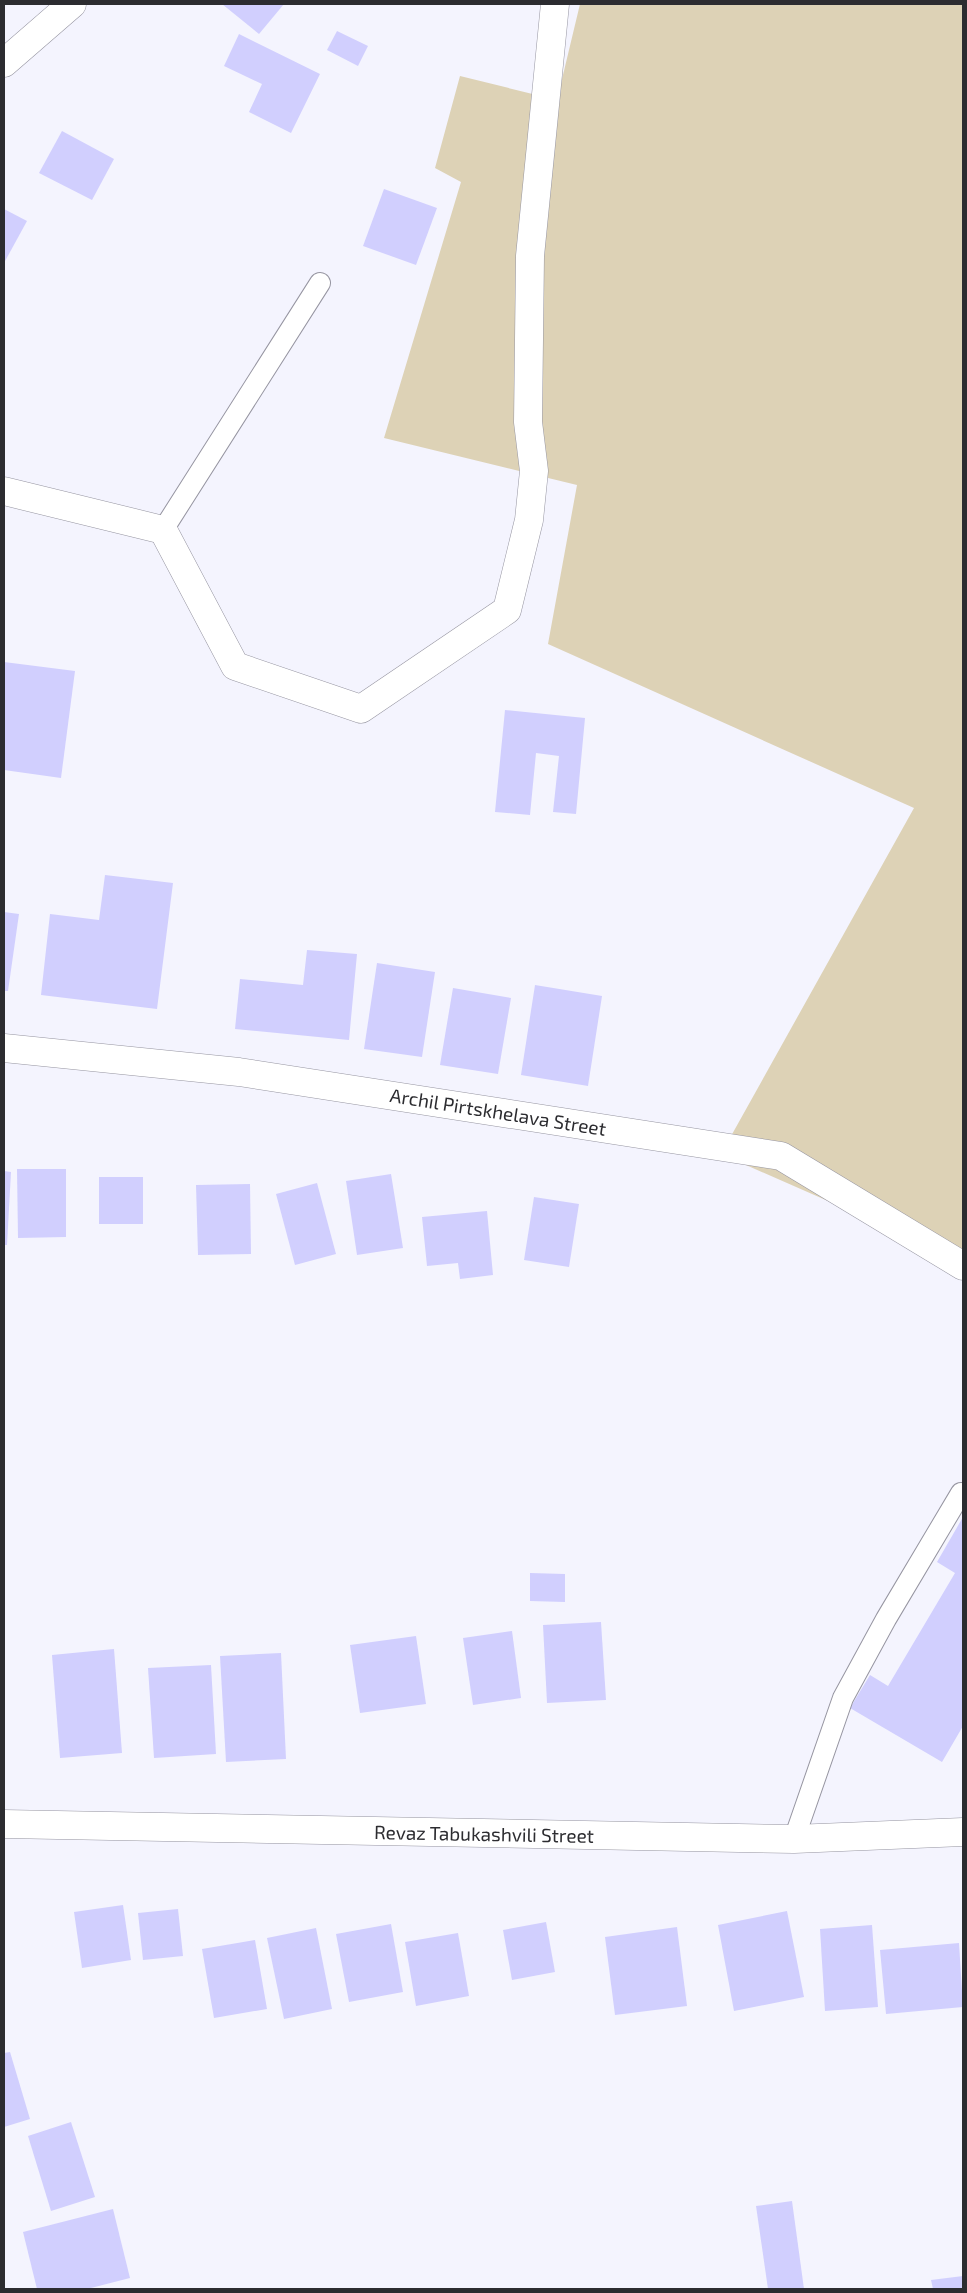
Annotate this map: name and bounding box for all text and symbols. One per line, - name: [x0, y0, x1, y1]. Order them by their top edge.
- street label: Archil Pirtskhelava Street: [388, 1083, 608, 1140]
- street label: Revaz Tabukashvili Street: [374, 1820, 594, 1847]

